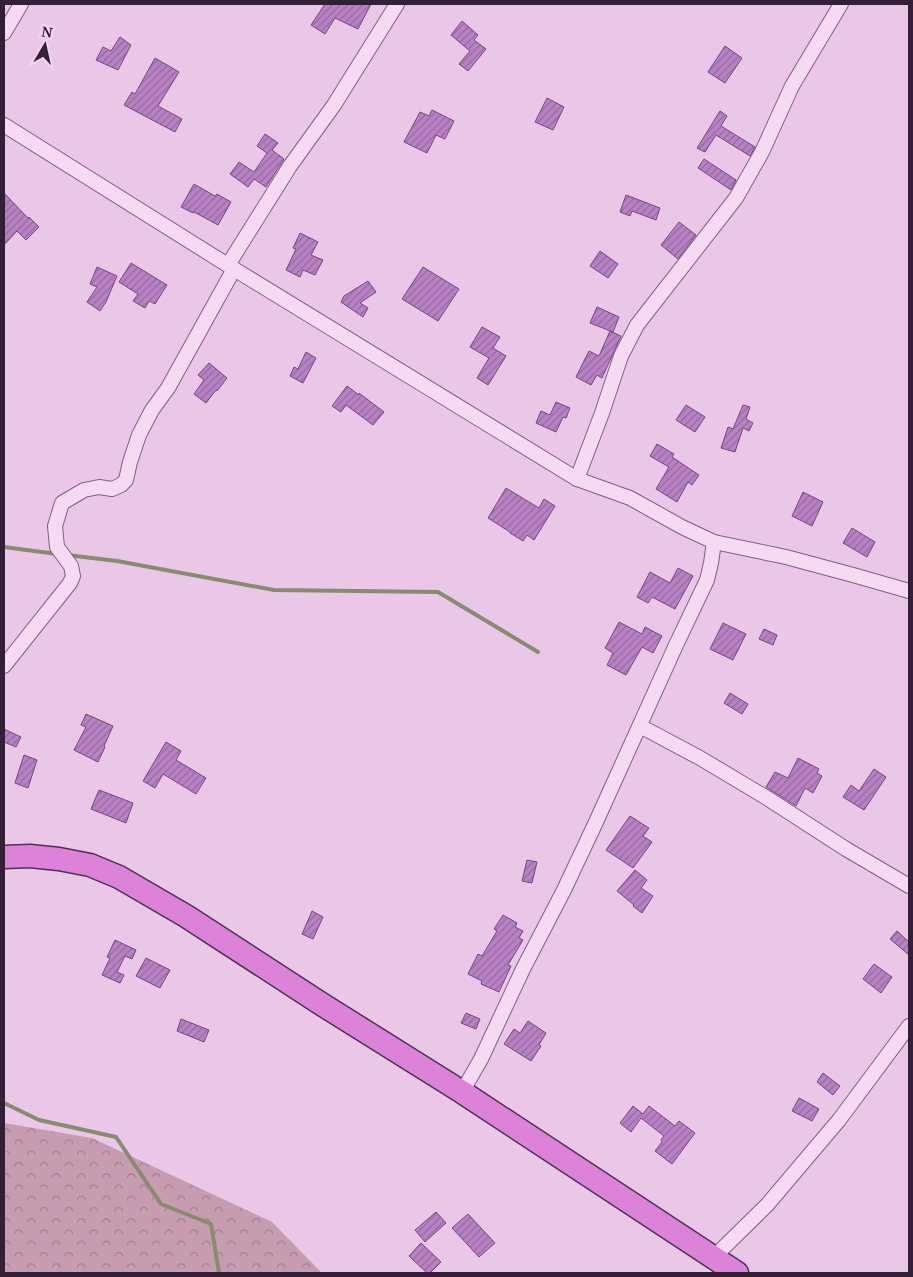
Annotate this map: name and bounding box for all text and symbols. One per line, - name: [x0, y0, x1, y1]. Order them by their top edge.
- north arrow: [20, 20, 70, 70]
- text: N: [40, 21, 54, 42]

